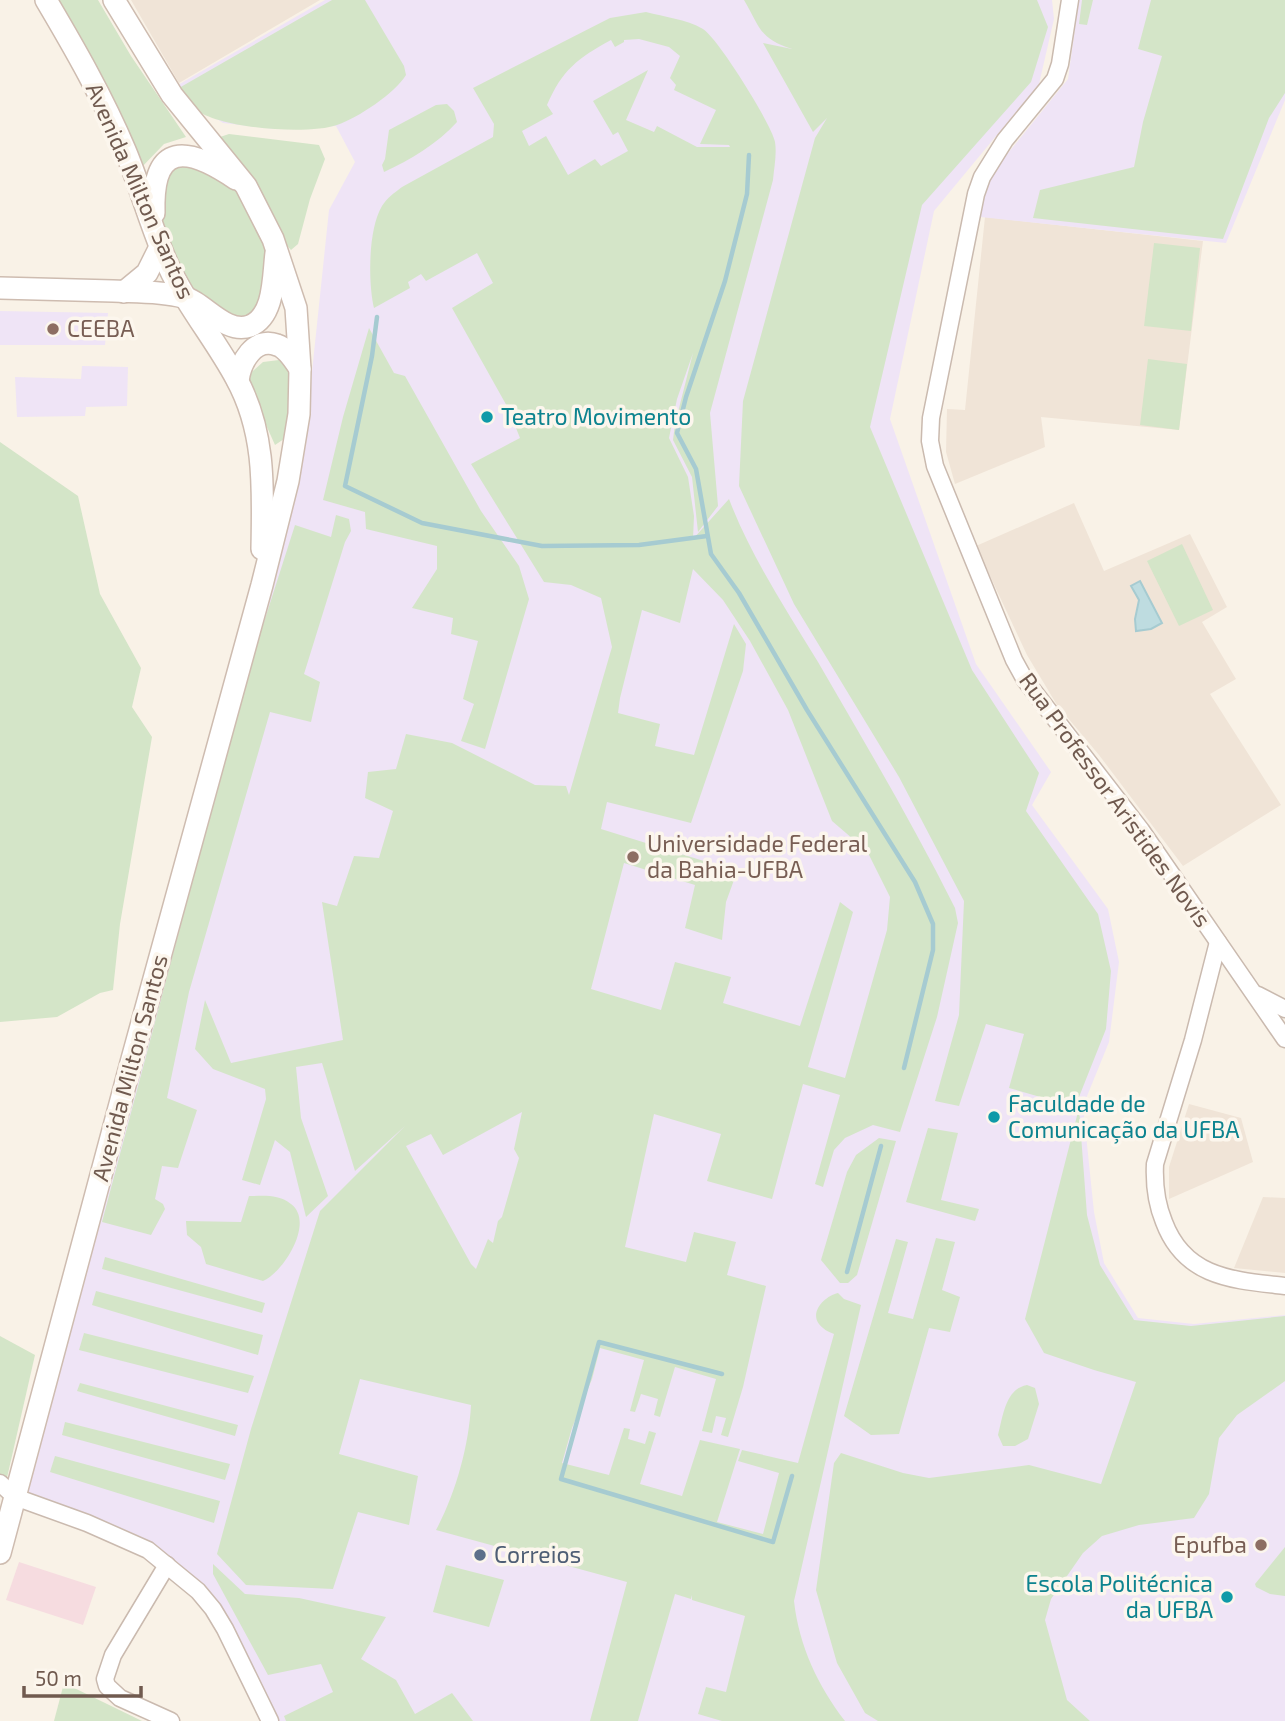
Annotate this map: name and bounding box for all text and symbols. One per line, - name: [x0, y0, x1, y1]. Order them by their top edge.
- street label: Avenida Milton Santos: [81, 78, 201, 303]
- place label: CEEBA: [67, 314, 135, 342]
- marker: CEEBA: [45, 321, 61, 337]
- place label: Teatro Movimento: [501, 402, 691, 430]
- marker: Teatro Movimento: [479, 409, 495, 425]
- street label: Rua Professor Aristides Novis: [1014, 667, 1218, 932]
- place label: Universidade Federal da Bahia-UFBA: [647, 829, 868, 883]
- marker: Universidade Federal da Bahia-UFBA: [625, 849, 641, 865]
- street label: Avenida Milton Santos: [85, 951, 173, 1184]
- place label: Faculdade de Comunicação da UFBA: [1008, 1089, 1240, 1144]
- marker: Faculdade de Comunicação da UFBA: [986, 1109, 1002, 1125]
- place label: Epufba: [1173, 1530, 1247, 1558]
- marker: Epufba: [1253, 1537, 1269, 1553]
- place label: Correios: [494, 1540, 581, 1568]
- marker: Correios: [472, 1547, 488, 1563]
- place label: Escola Politécnica da UFBA: [1025, 1569, 1214, 1623]
- marker: Escola Politécnica da UFBA: [1219, 1589, 1235, 1605]
- scale bar: [24, 1654, 142, 1698]
- text: 50 m: [35, 1665, 82, 1690]

